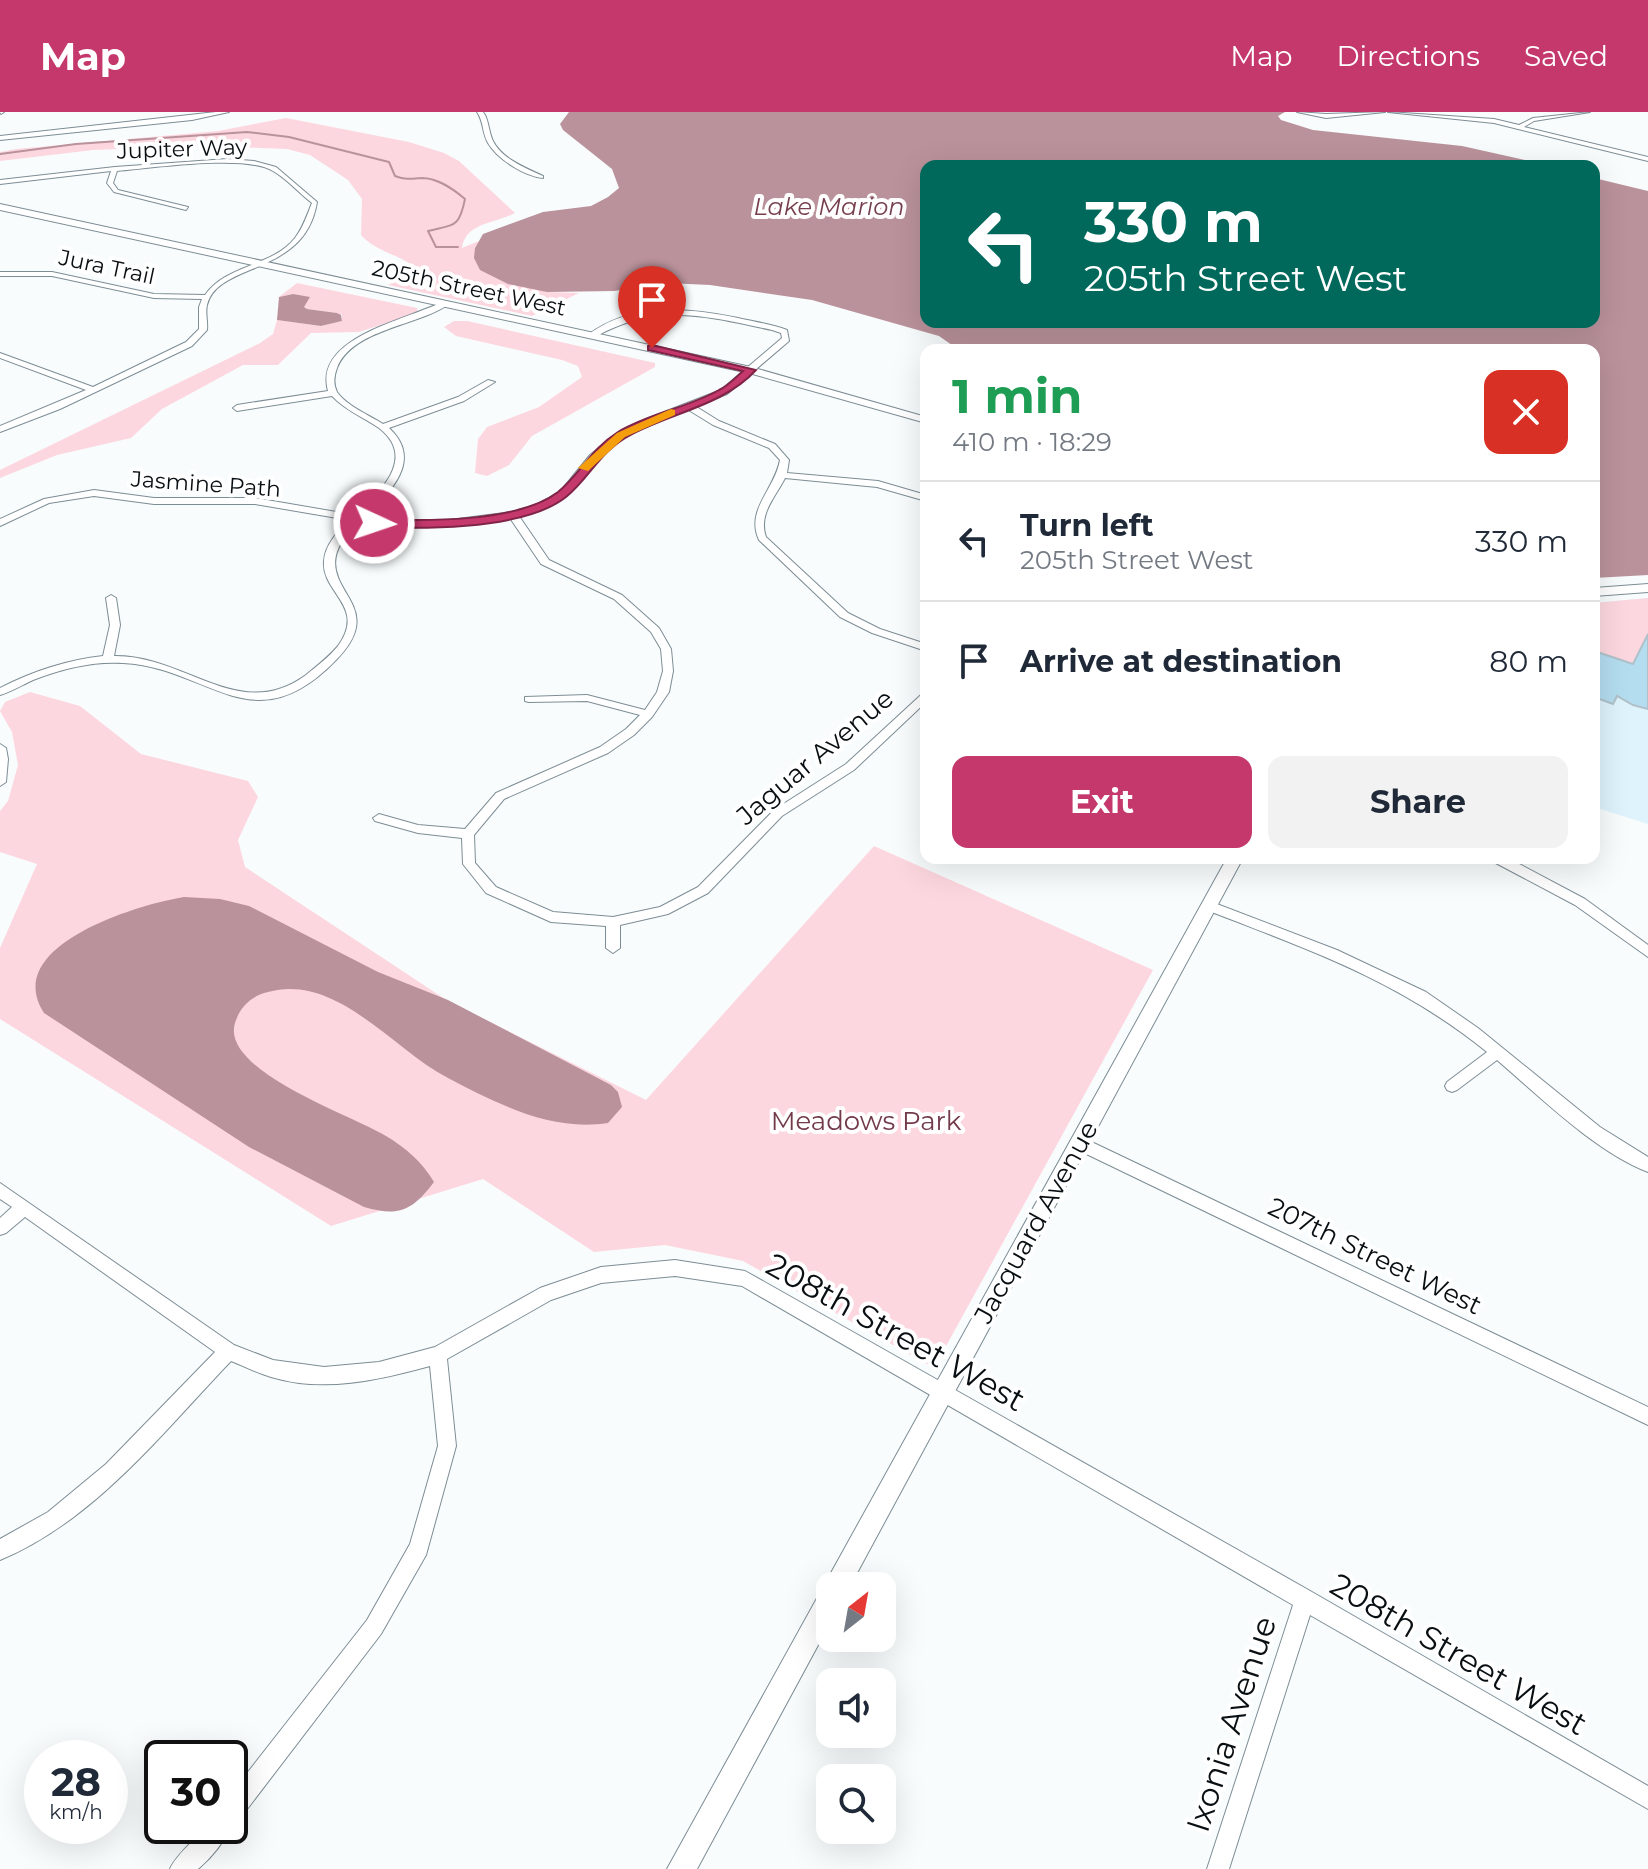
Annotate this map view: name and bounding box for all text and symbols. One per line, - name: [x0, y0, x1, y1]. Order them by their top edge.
- text: Map: [40, 33, 126, 80]
- text: Map: [1230, 39, 1292, 73]
- text: Directions: [1336, 39, 1480, 73]
- text: Saved: [1524, 39, 1608, 73]
- street label: Jupiter Way: [115, 133, 248, 165]
- text: 330 m: [1084, 188, 1263, 256]
- water label: Lake Marion: [753, 192, 905, 221]
- icon: left: [952, 192, 1056, 296]
- street label: Jura Trail: [56, 243, 158, 290]
- street label: 205th Street West: [370, 254, 568, 322]
- text: 205th Street West: [1084, 256, 1407, 300]
- pin: [618, 266, 686, 348]
- icon: arrive: [630, 278, 674, 322]
- text: 1 min: [952, 367, 1082, 425]
- button: close: [1484, 370, 1568, 454]
- text: 410 m · 18:29: [952, 426, 1112, 458]
- street label: Jasmine Path: [129, 465, 282, 503]
- position arrow: [332, 481, 416, 565]
- text: Turn left: [1020, 507, 1153, 544]
- icon: left: [952, 519, 996, 563]
- text: 330 m: [1475, 523, 1568, 560]
- text: 205th Street West: [1020, 544, 1253, 576]
- icon: arrive: [952, 639, 996, 683]
- text: Arrive at destination: [1020, 643, 1342, 680]
- text: 80 m: [1489, 643, 1568, 680]
- street label: Jaguar Avenue: [730, 682, 900, 832]
- button: Exit: [952, 756, 1252, 848]
- button: Share: [1268, 756, 1568, 848]
- park label: Meadows Park: [771, 1105, 962, 1137]
- street label: Jacquard Avenue: [967, 1115, 1105, 1329]
- street label: 207th Street West: [1263, 1190, 1487, 1322]
- street label: 208th Street West: [760, 1245, 1032, 1419]
- street label: 208th Street West: [1324, 1565, 1594, 1743]
- north arrow: [816, 1572, 896, 1652]
- map controls: [816, 1572, 896, 1844]
- street label: Ixonia Avenue: [1178, 1611, 1284, 1837]
- button: sound: [816, 1668, 896, 1748]
- speed limit sign: 30: [144, 1740, 248, 1844]
- text: 28: [51, 1757, 101, 1806]
- button: search: [816, 1764, 896, 1844]
- text: km/h: [49, 1800, 103, 1824]

